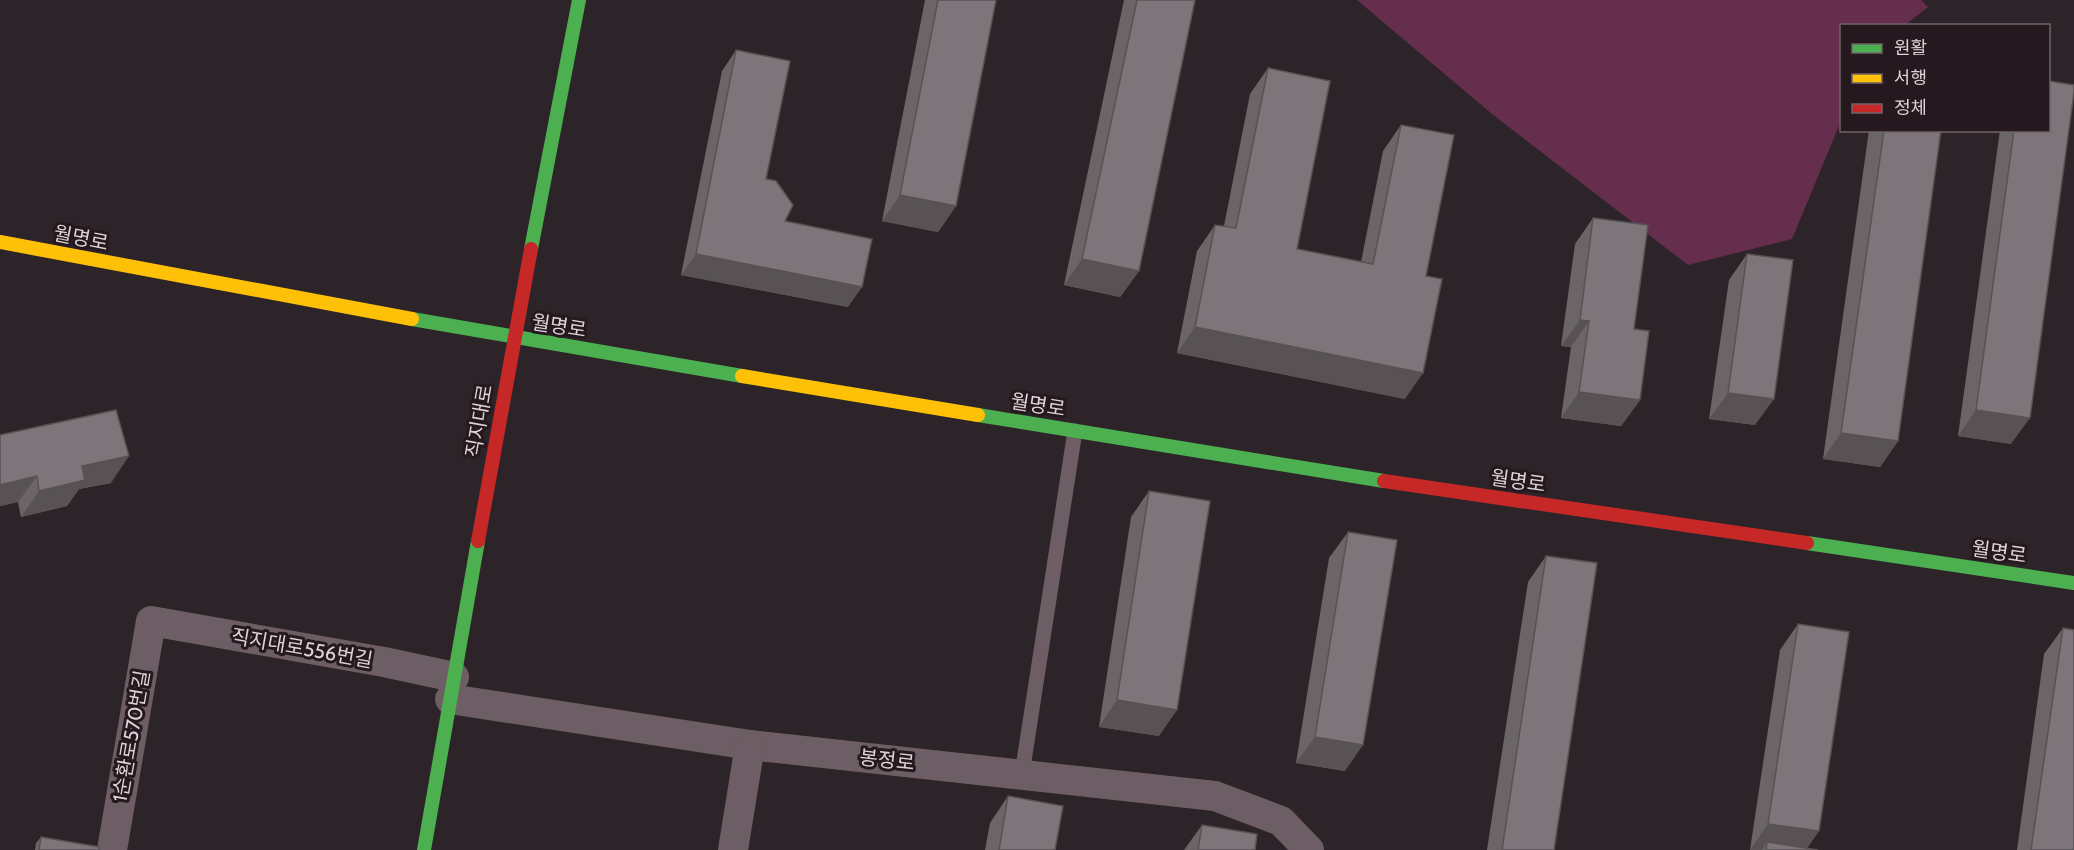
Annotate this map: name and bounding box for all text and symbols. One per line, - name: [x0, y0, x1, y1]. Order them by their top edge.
- legend: [1840, 24, 2050, 132]
- text: 원활: [1894, 37, 1927, 59]
- text: 서행: [1894, 67, 1927, 89]
- text: 정체: [1894, 97, 1927, 119]
- street label: 월명로: [52, 221, 110, 255]
- street label: 월명로: [530, 310, 588, 342]
- street label: 직지대로: [461, 383, 497, 459]
- street label: 월명로: [1009, 389, 1067, 421]
- street label: 월명로: [1489, 465, 1547, 497]
- street label: 월명로: [1970, 536, 2028, 568]
- street label: 직지대로556번길: [229, 624, 375, 672]
- street label: 1순환로570번길: [108, 668, 154, 804]
- street label: 봉정로: [858, 745, 916, 775]

